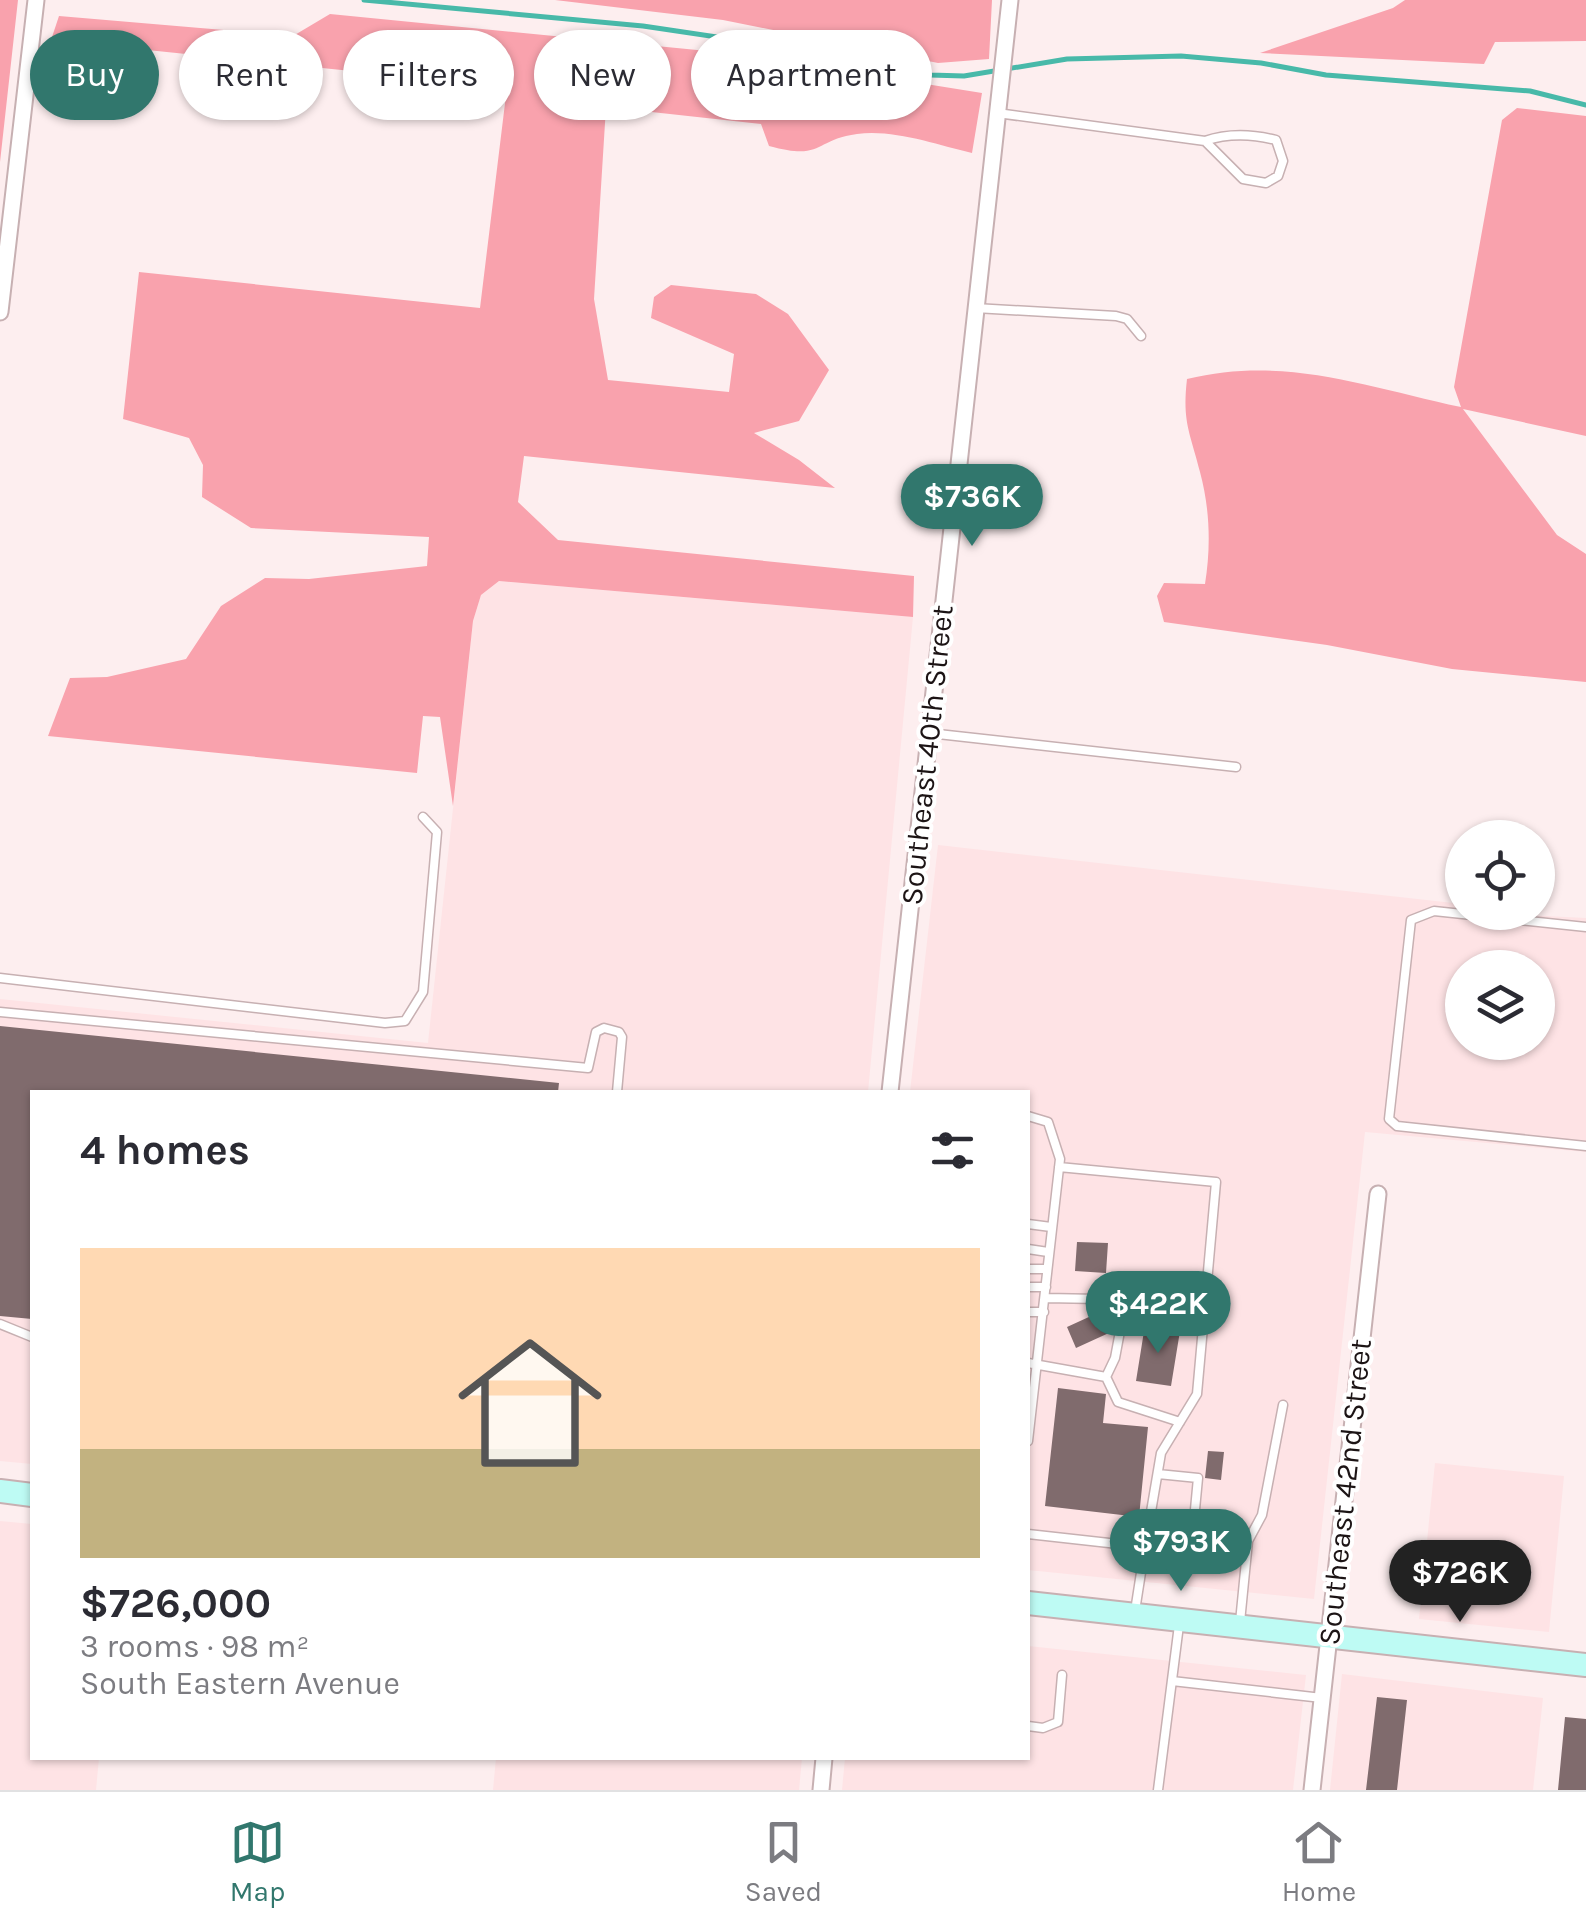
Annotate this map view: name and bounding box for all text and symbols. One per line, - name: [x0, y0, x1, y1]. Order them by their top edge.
- chip: Buy: [30, 30, 159, 120]
- chip: Rent: [179, 30, 323, 120]
- chip: Filters: [343, 30, 514, 120]
- chip: New: [534, 30, 671, 120]
- chip: Apartment: [691, 30, 932, 120]
- pin: $736K: [902, 464, 1042, 549]
- text: $736K: [923, 478, 1021, 515]
- street label: Southeast 40th Street: [893, 603, 961, 907]
- map controls: [1445, 820, 1555, 1060]
- button: locate: [1445, 820, 1555, 930]
- button: layers: [1445, 950, 1555, 1060]
- icon: filters: [925, 1123, 980, 1178]
- text: 4 homes: [80, 1125, 250, 1175]
- pin: $422K: [1088, 1271, 1228, 1356]
- text: $422K: [1108, 1285, 1208, 1322]
- icon: home: [440, 1313, 620, 1493]
- street label: Southeast 42nd Street: [1311, 1337, 1379, 1647]
- pin: $793K: [1111, 1509, 1251, 1594]
- text: $793K: [1132, 1523, 1230, 1560]
- pin: $726K: [1390, 1540, 1530, 1625]
- text: $726K: [1411, 1554, 1509, 1591]
- text: $726,000: [80, 1578, 271, 1628]
- text: 3 rooms · 98 m²: [80, 1628, 309, 1665]
- text: South Eastern Avenue: [80, 1665, 400, 1702]
- tab: Map: [230, 1815, 285, 1908]
- tab: Saved: [745, 1815, 822, 1908]
- tab: Home: [1282, 1815, 1356, 1908]

